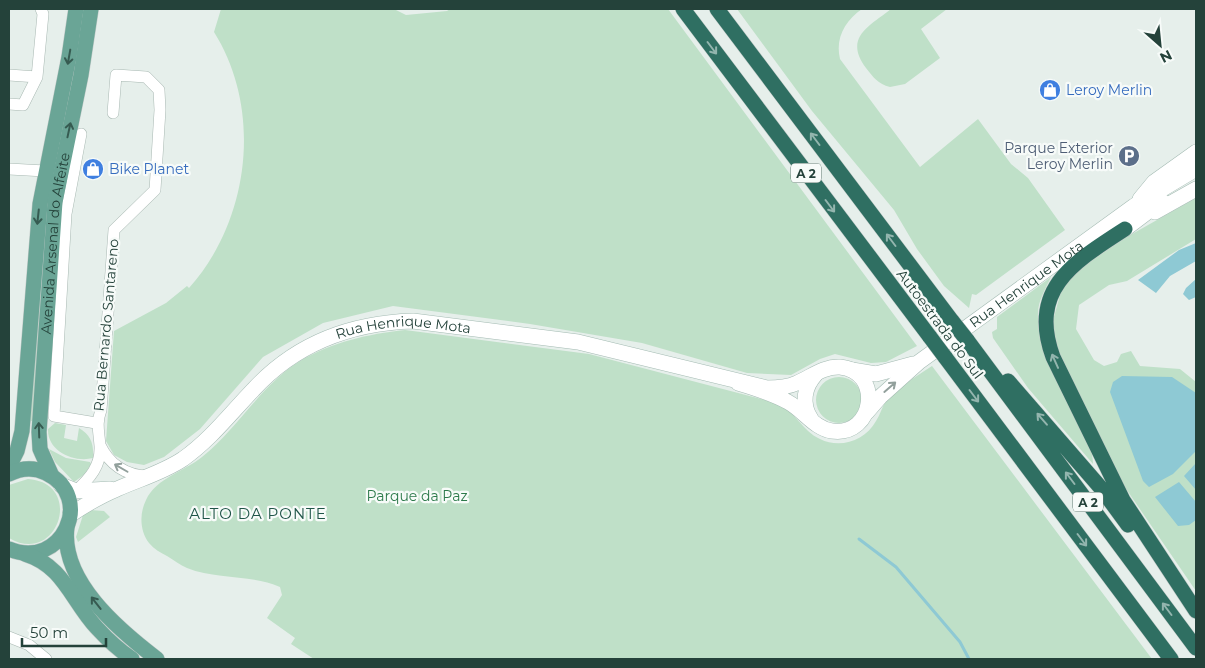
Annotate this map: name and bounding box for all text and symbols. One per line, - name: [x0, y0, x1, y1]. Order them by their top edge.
- north arrow: [1135, 20, 1185, 70]
- one-way arrow: [707, 41, 717, 55]
- text: N: [1157, 46, 1175, 67]
- one-way arrow: [63, 49, 73, 65]
- shop icon: Leroy Merlin: [1038, 78, 1062, 102]
- place label: Leroy Merlin: [1066, 81, 1152, 99]
- one-way arrow: [65, 122, 74, 138]
- one-way arrow: [810, 132, 820, 146]
- place label: Parque Exterior Leroy Merlin: [1004, 139, 1113, 173]
- parking icon: Parque Exterior Leroy Merlin: [1117, 144, 1141, 168]
- street label: Avenida Arsenal do Alfeite: [37, 151, 74, 335]
- shop icon: Bike Planet: [81, 157, 105, 181]
- place label: Bike Planet: [109, 160, 190, 178]
- road number: A 2: [791, 164, 821, 182]
- one-way arrow: [825, 199, 836, 212]
- one-way arrow: [34, 208, 43, 224]
- one-way arrow: [886, 233, 896, 247]
- street label: Rua Henrique Mota: [966, 237, 1087, 332]
- street label: Rua Bernardo Santareno: [89, 238, 123, 412]
- street label: Autoestrada do Sul: [893, 265, 987, 383]
- street label: Rua Henrique Mota: [333, 312, 472, 343]
- one-way arrow: [1050, 354, 1060, 369]
- one-way arrow: [884, 381, 897, 393]
- one-way arrow: [969, 389, 979, 403]
- one-way arrow: [1036, 413, 1047, 426]
- one-way arrow: [34, 422, 44, 438]
- one-way arrow: [115, 463, 129, 473]
- one-way arrow: [1065, 472, 1076, 485]
- park label: Parque da Paz: [366, 487, 468, 505]
- road number: A 2: [1073, 492, 1103, 512]
- district label: ALTO DA PONTE: [189, 504, 327, 523]
- one-way arrow: [1076, 533, 1087, 546]
- one-way arrow: [91, 596, 102, 609]
- one-way arrow: [1162, 602, 1172, 616]
- scale bar: [22, 616, 106, 648]
- text: 50 m: [30, 623, 68, 642]

